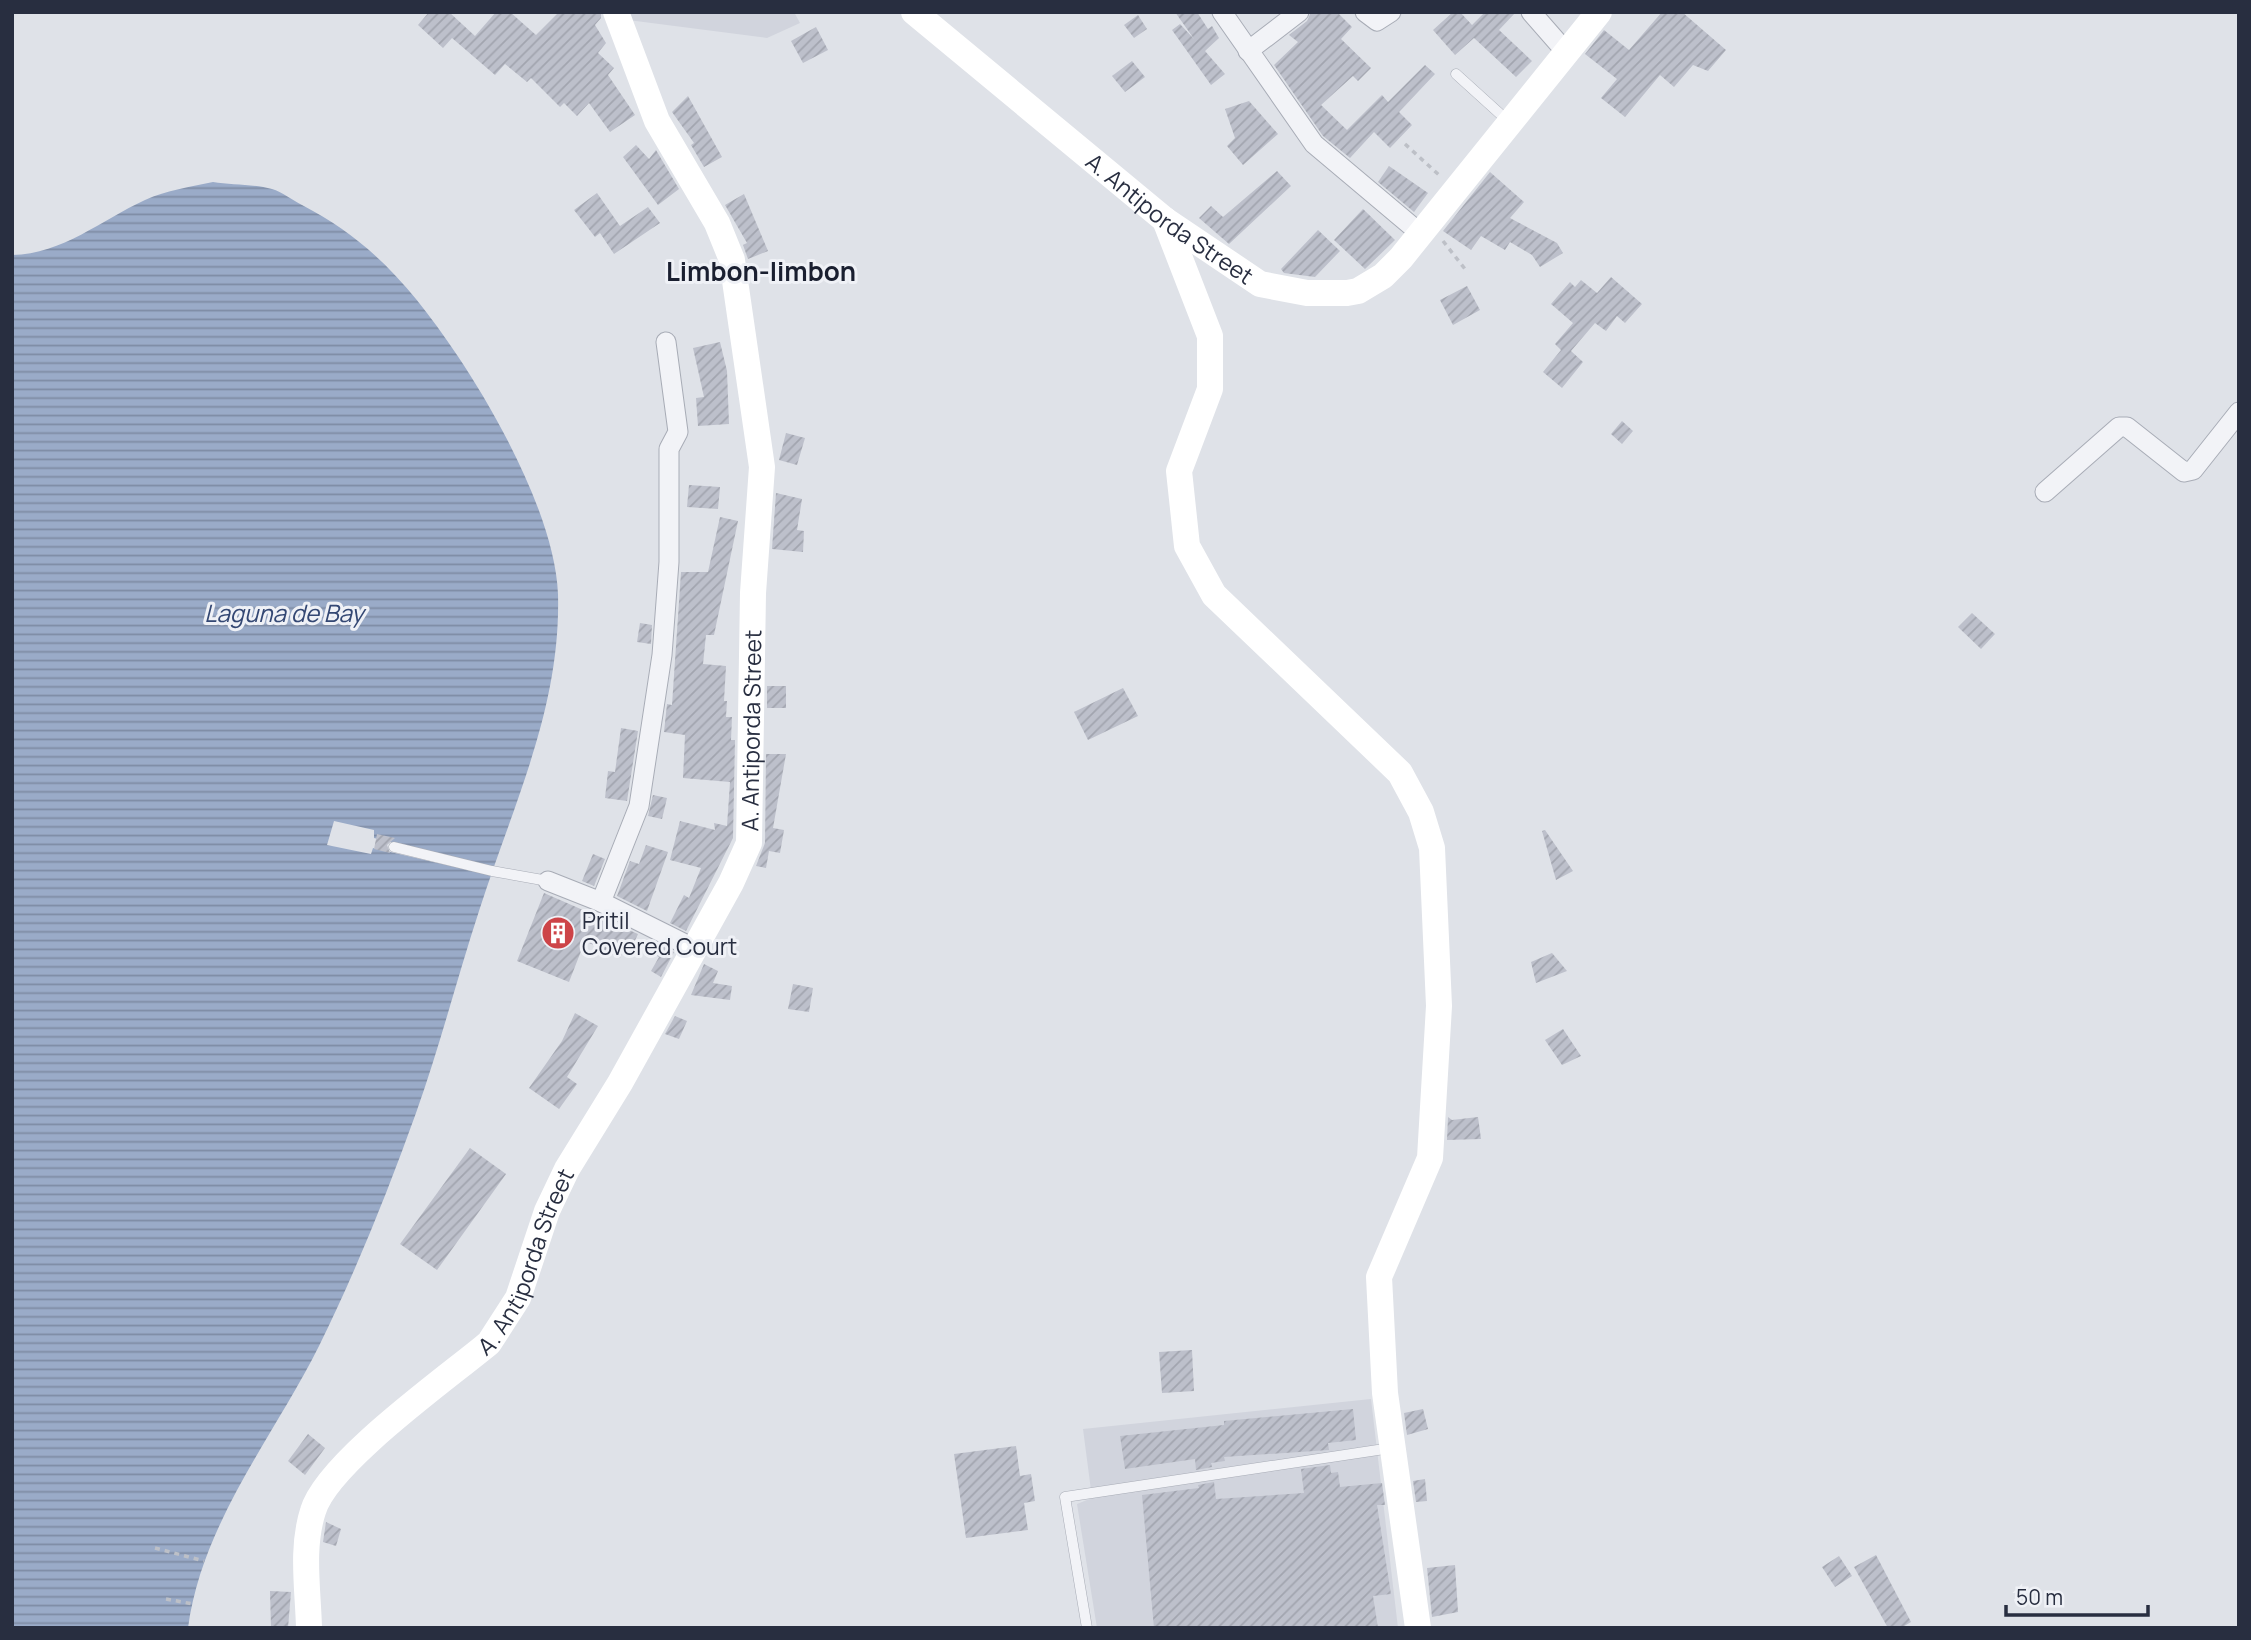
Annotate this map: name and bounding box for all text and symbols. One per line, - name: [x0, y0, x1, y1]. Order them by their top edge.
- street label: A. Antiporda Street: [1079, 145, 1260, 291]
- district label: Limbon-limbon: [666, 253, 856, 289]
- water label: Laguna de Bay: [204, 596, 367, 629]
- street label: A. Antiporda Street: [733, 629, 768, 832]
- place label: Pritil Covered Court: [582, 904, 737, 962]
- building icon: Pritil Covered Court: [539, 914, 577, 952]
- street label: A. Antiporda Street: [470, 1163, 581, 1362]
- scale bar: [2006, 1574, 2148, 1618]
- text: 50 m: [2016, 1583, 2063, 1611]

